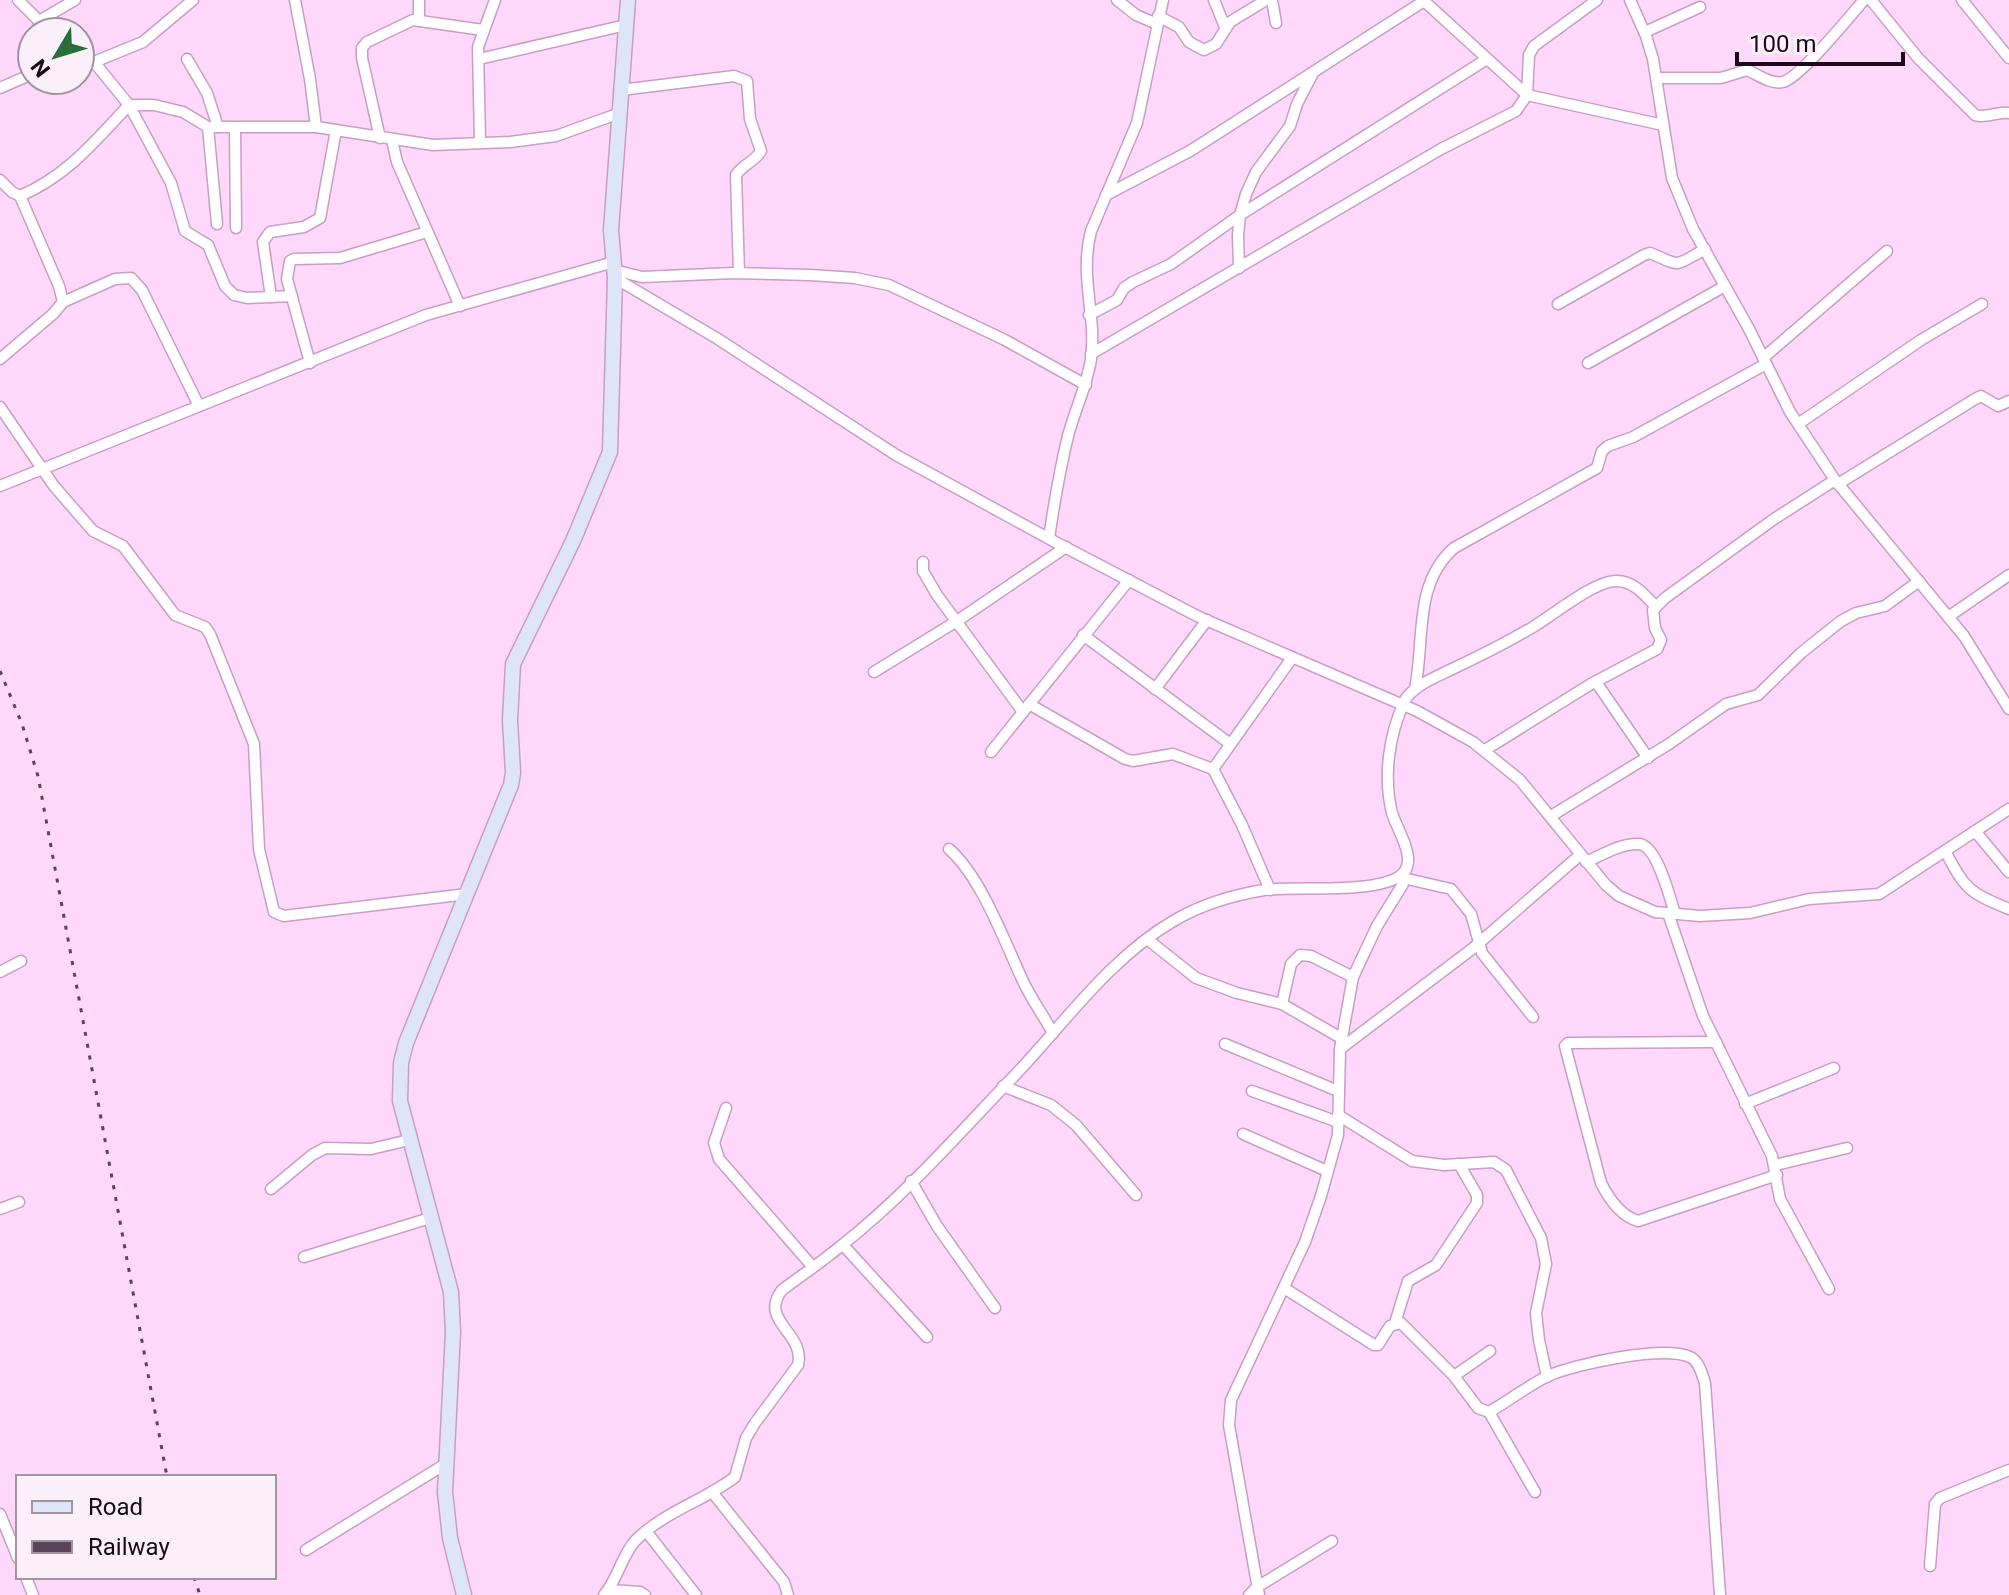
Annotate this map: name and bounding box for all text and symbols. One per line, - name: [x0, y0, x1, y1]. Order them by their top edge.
- north arrow: [16, 16, 96, 96]
- scale bar: [1737, 16, 1903, 66]
- text: 100 m: [1749, 30, 1816, 58]
- text: N: [26, 54, 55, 82]
- legend: [16, 1475, 276, 1579]
- text: Road: [88, 1493, 143, 1521]
- text: Railway: [88, 1533, 170, 1561]

